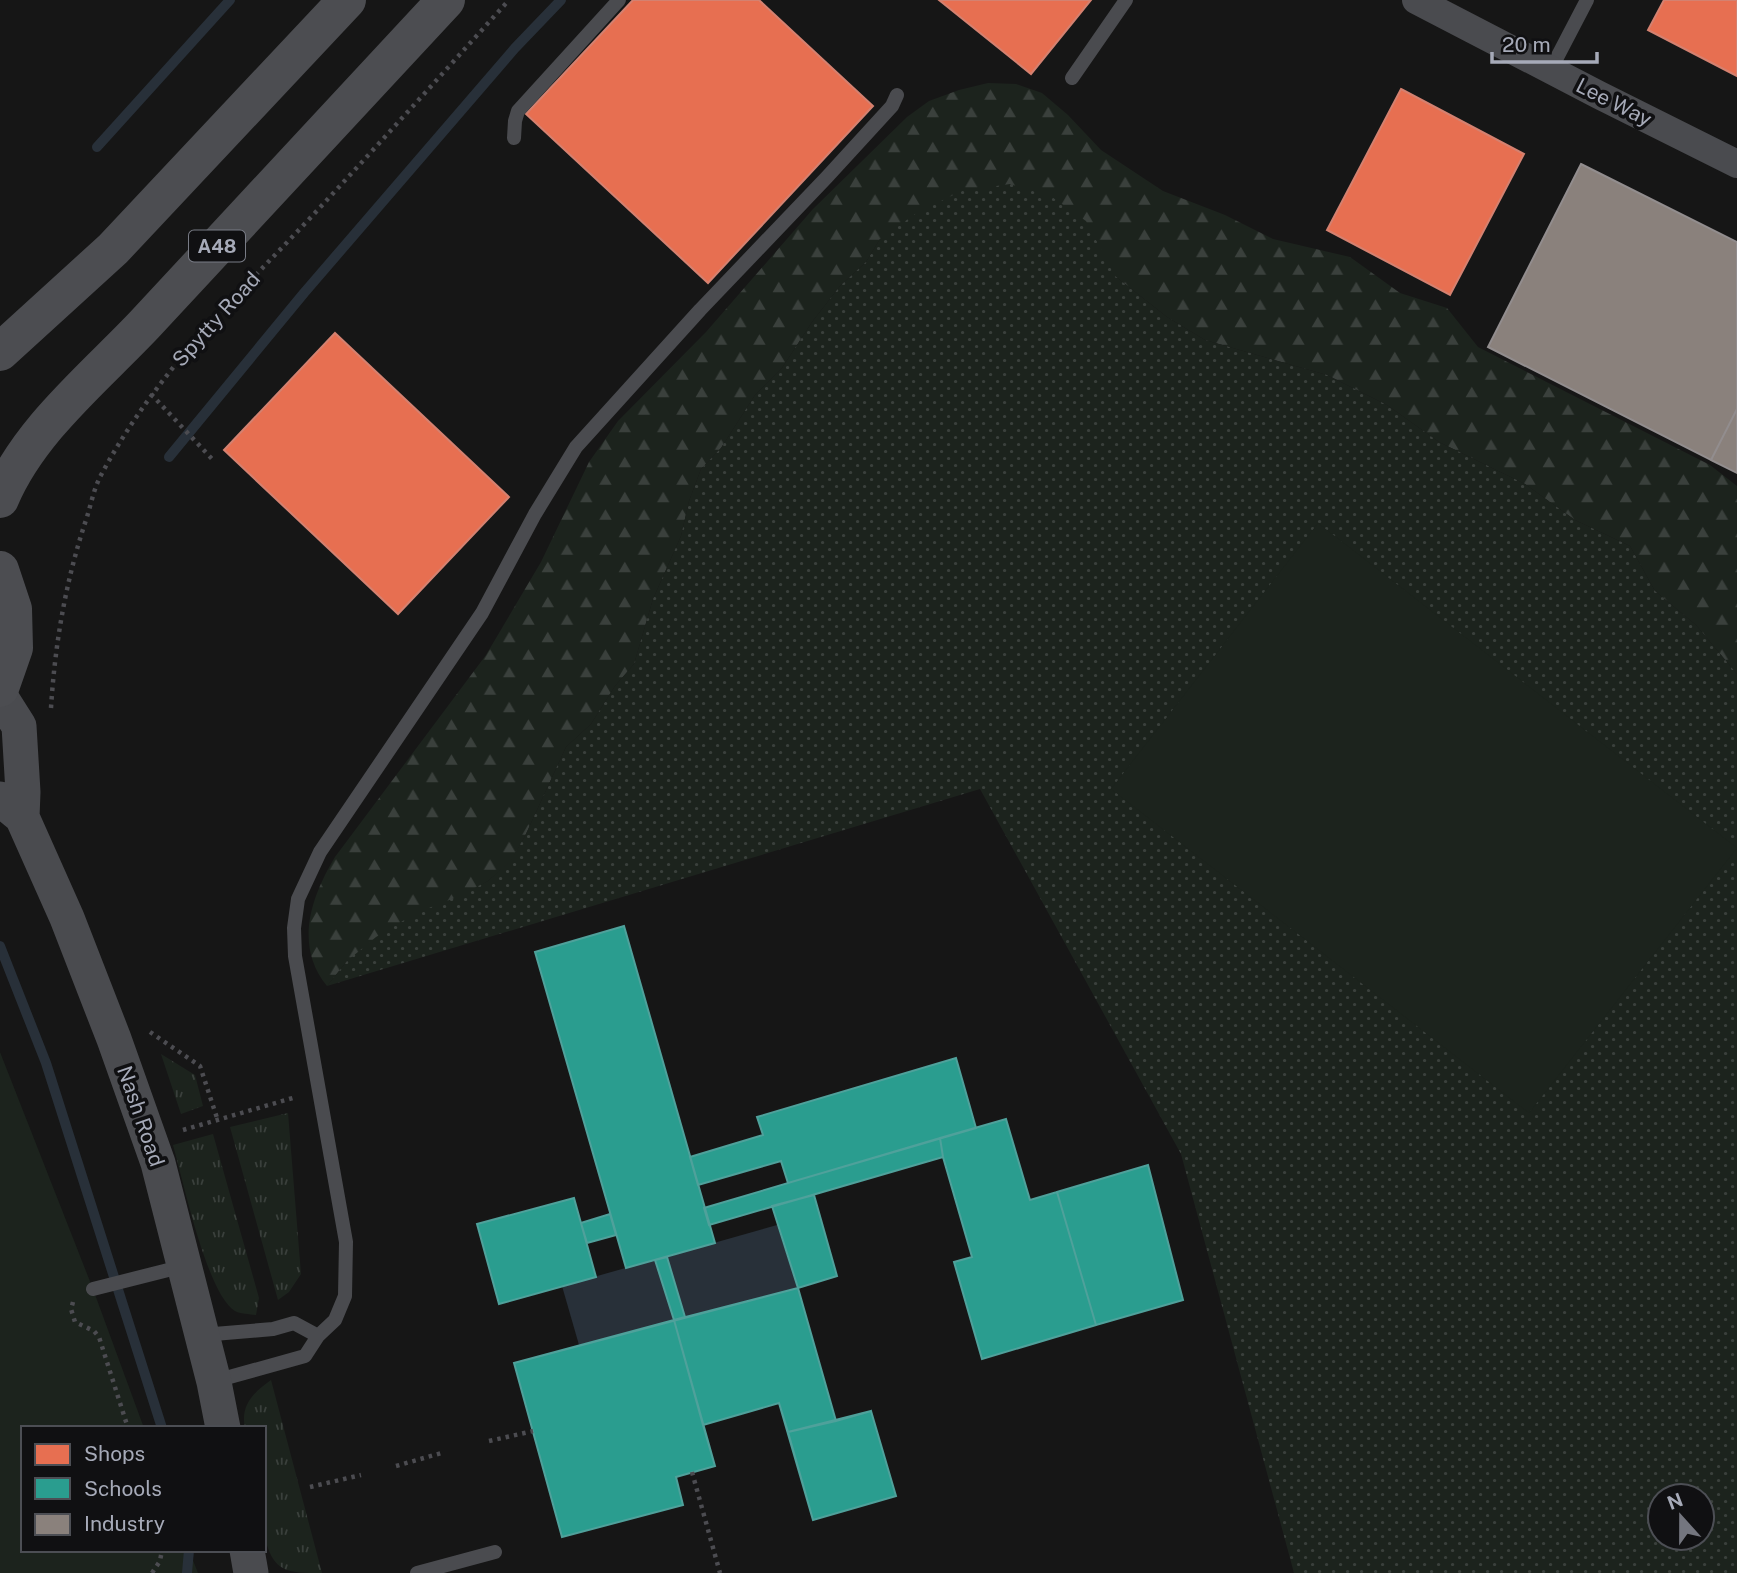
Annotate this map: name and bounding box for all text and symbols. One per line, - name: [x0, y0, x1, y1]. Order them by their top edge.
- scale bar: [1492, 21, 1597, 65]
- text: 20 m: [1502, 32, 1551, 57]
- street label: Lee Way: [1572, 72, 1656, 132]
- road number: A48: [189, 230, 245, 262]
- street label: Spytty Road: [167, 266, 265, 372]
- street label: Nash Road: [112, 1062, 170, 1170]
- legend: [21, 1426, 266, 1552]
- text: Shops: [84, 1441, 145, 1466]
- text: Schools: [84, 1476, 162, 1501]
- north arrow: [1646, 1482, 1716, 1552]
- text: N: [1664, 1488, 1686, 1514]
- text: Industry: [84, 1511, 165, 1536]

